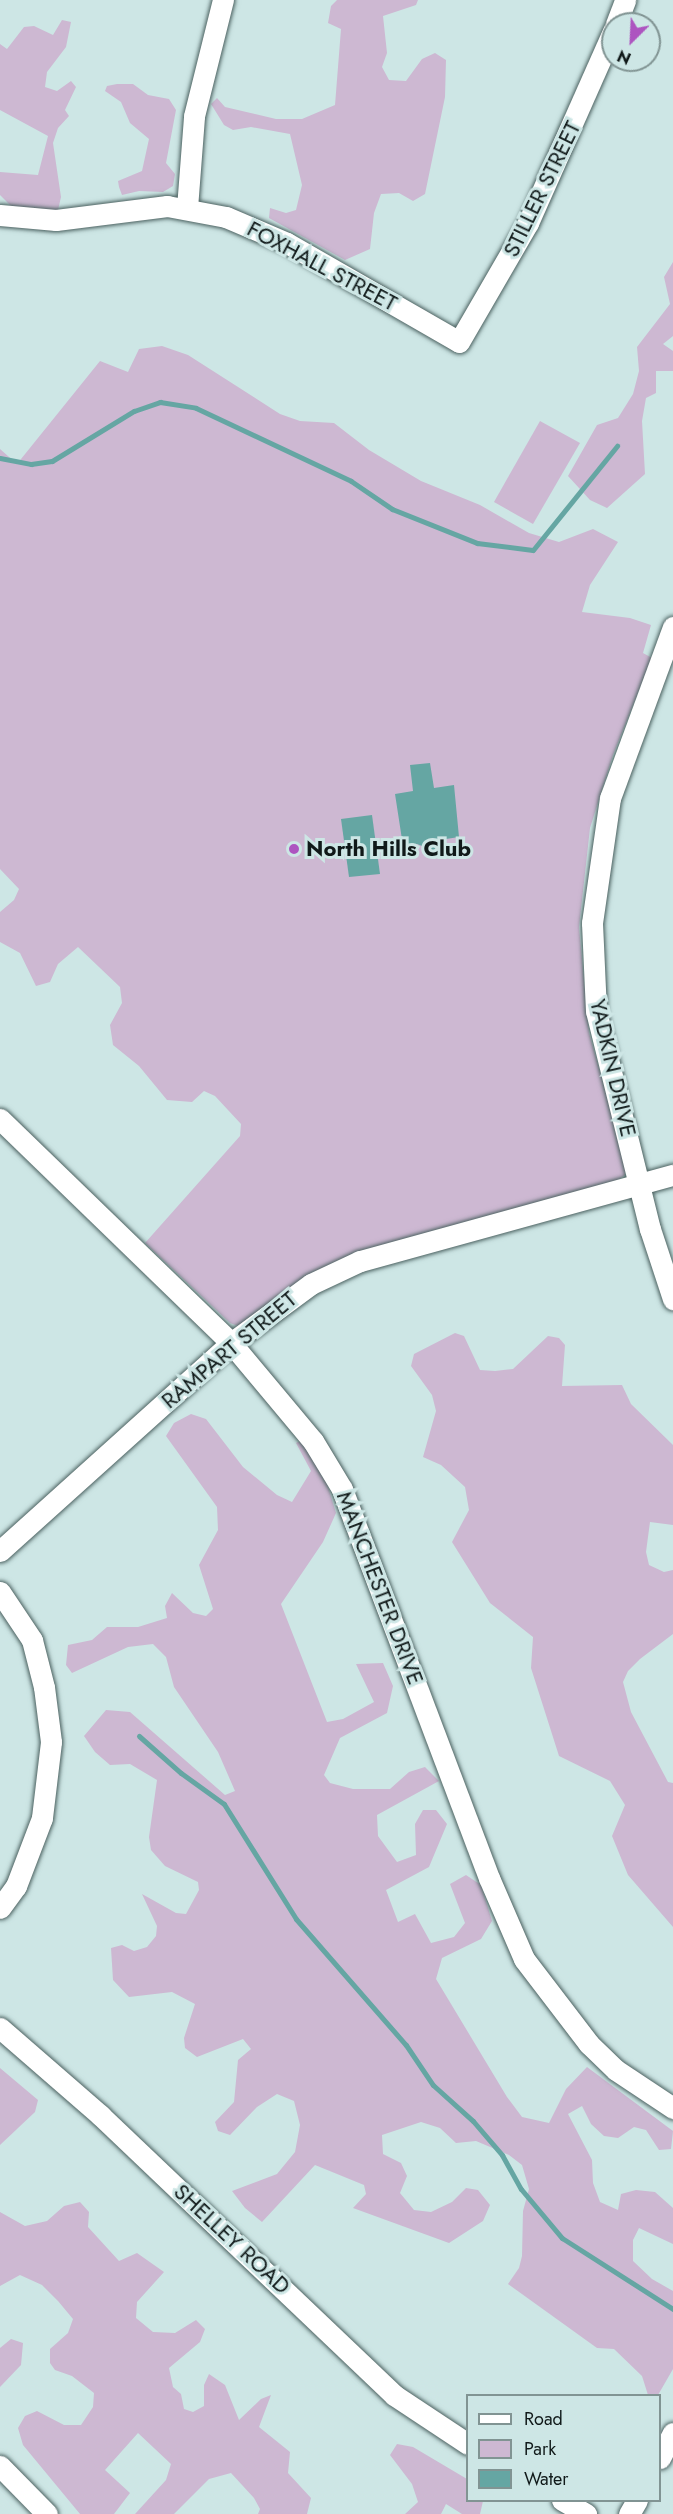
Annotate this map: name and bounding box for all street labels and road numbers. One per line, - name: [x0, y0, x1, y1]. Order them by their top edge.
- street label: STILLER STREET: [498, 117, 586, 261]
- street label: FOXHALL STREET: [243, 215, 401, 317]
- street label: YADKIN DRIVE: [584, 997, 642, 1139]
- street label: RAMPART STREET: [156, 1286, 302, 1414]
- street label: MANCHESTER DRIVE: [331, 1488, 429, 1688]
- street label: SHELLEY ROAD: [168, 2178, 296, 2300]

